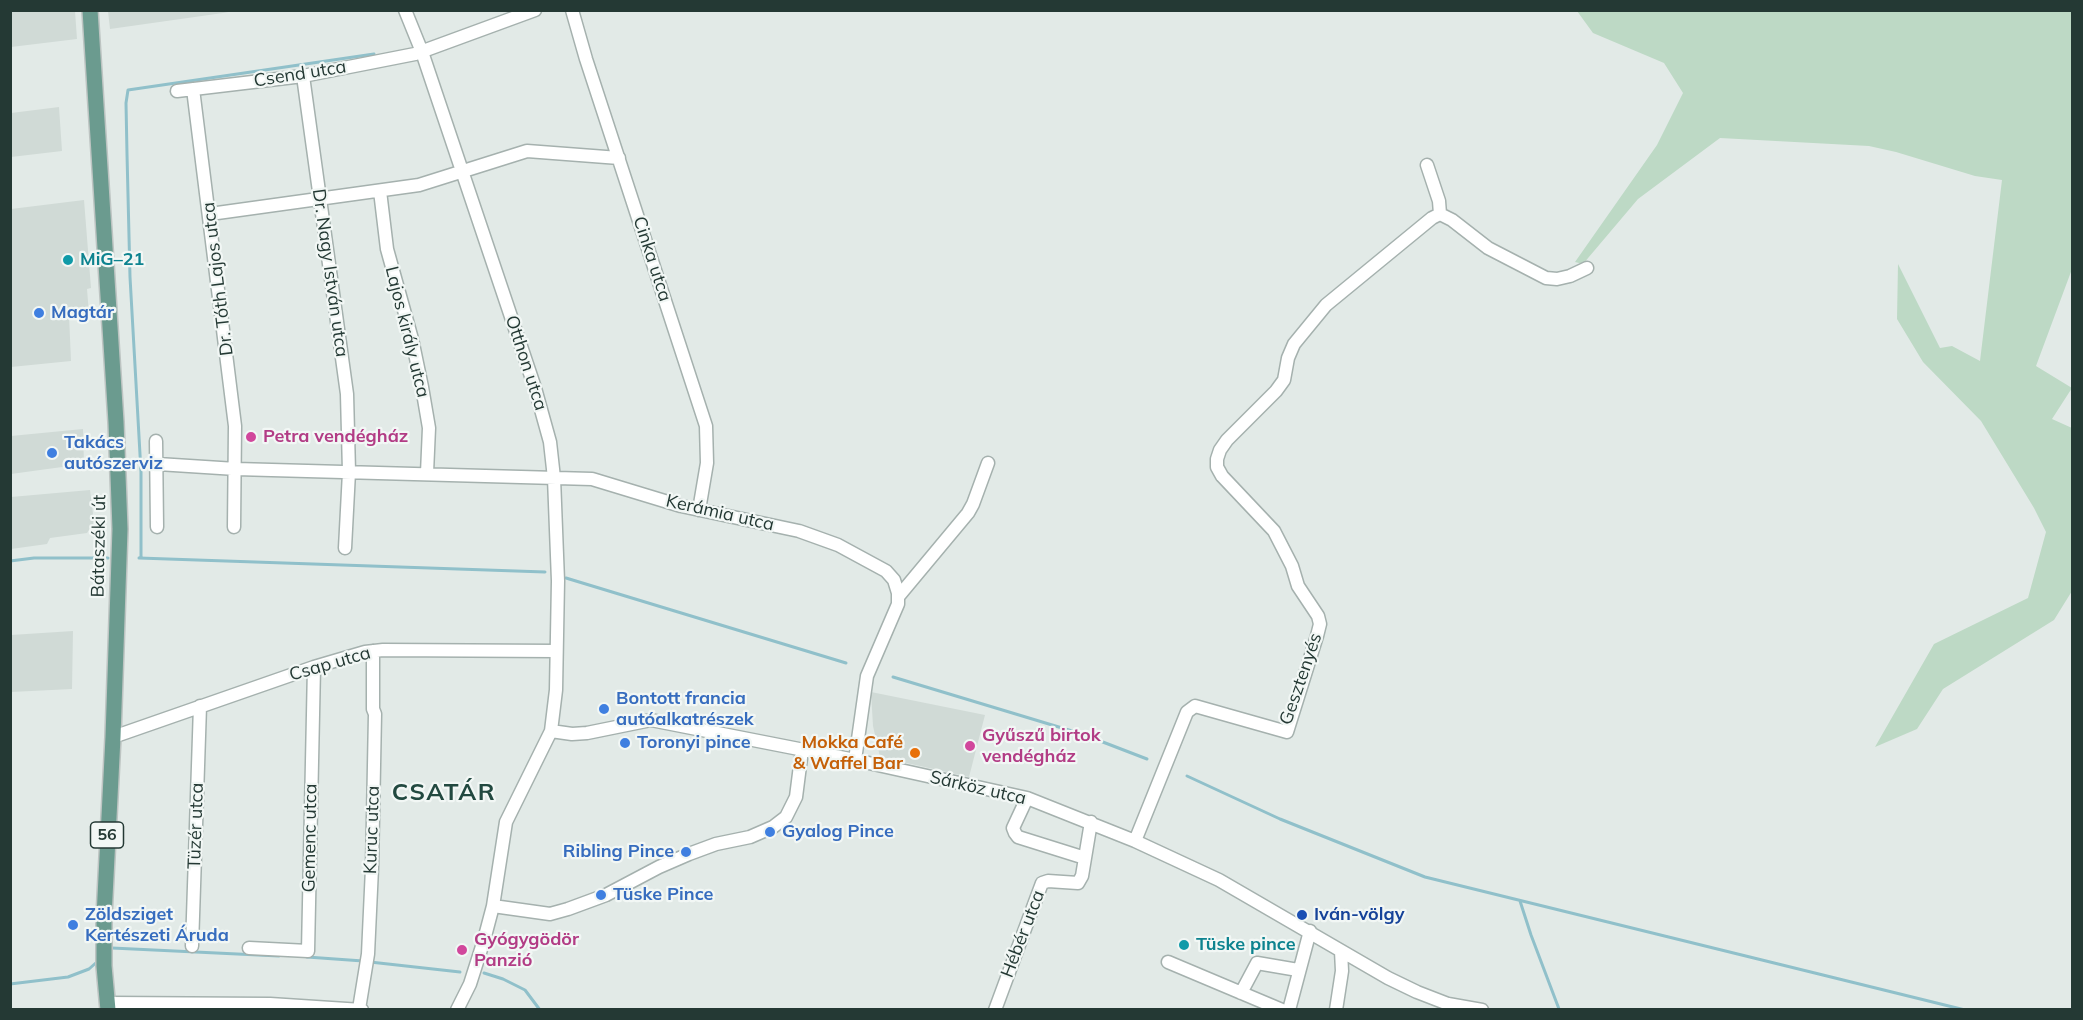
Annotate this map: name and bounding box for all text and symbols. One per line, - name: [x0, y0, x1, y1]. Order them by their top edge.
- street label: Csend utca: [252, 56, 348, 92]
- street label: Dr. Nagy István utca: [308, 188, 352, 358]
- street label: Dr. Tóth Lajos utca: [198, 201, 238, 357]
- street label: Cinka utca: [628, 214, 676, 304]
- place label: MiG–21: [80, 249, 144, 271]
- marker: MiG–21: [61, 253, 75, 267]
- street label: Lajos király utca: [380, 264, 434, 400]
- place label: Magtár: [51, 302, 114, 324]
- marker: Magtár: [32, 306, 46, 320]
- street label: Otthon utca: [500, 313, 552, 413]
- place label: Petra vendégház: [263, 426, 408, 448]
- marker: Petra vendégház: [244, 430, 258, 444]
- place label: Takács autószerviz: [64, 432, 163, 474]
- marker: Takács autószerviz: [45, 446, 59, 460]
- street label: Kerámia utca: [664, 490, 776, 536]
- street label: Bátaszéki út: [87, 494, 111, 598]
- street label: Gesztenyés: [1275, 630, 1327, 728]
- street label: Csap utca: [287, 642, 373, 686]
- place label: Bontott francia autóalkatrészek: [616, 688, 754, 730]
- marker: Bontott francia autóalkatrészek: [597, 702, 611, 716]
- place label: Gyűszű birtok vendégház: [982, 725, 1101, 768]
- place label: Toronyi pince: [637, 732, 751, 754]
- place label: Mokka Café & Waffel Bar: [793, 732, 903, 774]
- marker: Toronyi pince: [618, 736, 632, 750]
- marker: Gyűszű birtok vendégház: [963, 739, 977, 753]
- marker: Mokka Café & Waffel Bar: [908, 746, 922, 760]
- street label: Sárköz utca: [928, 766, 1028, 810]
- district label: CSATÁR: [392, 779, 496, 807]
- street label: Tüzér utca: [184, 782, 208, 870]
- street label: Gemenc utca: [298, 783, 322, 893]
- street label: Kuruc utca: [360, 785, 384, 875]
- place label: Gyalog Pince: [782, 821, 894, 843]
- road number: 56: [90, 822, 124, 848]
- marker: Gyalog Pince: [763, 825, 777, 839]
- place label: Ribling Pince: [563, 841, 674, 863]
- marker: Ribling Pince: [679, 845, 693, 859]
- place label: Tüske Pince: [613, 884, 713, 906]
- street label: Hébér utca: [996, 887, 1050, 981]
- marker: Tüske Pince: [594, 888, 608, 902]
- place label: Zöldsziget Kertészeti Áruda: [85, 904, 229, 946]
- place label: Iván-völgy: [1314, 904, 1404, 926]
- marker: Iván-völgy: [1295, 908, 1309, 922]
- marker: Zöldsziget Kertészeti Áruda: [66, 918, 80, 932]
- place label: Gyógygödör Panzió: [474, 929, 579, 972]
- place label: Tüske pince: [1196, 934, 1296, 956]
- marker: Tüske pince: [1177, 938, 1191, 952]
- marker: Gyógygödör Panzió: [455, 943, 469, 957]

